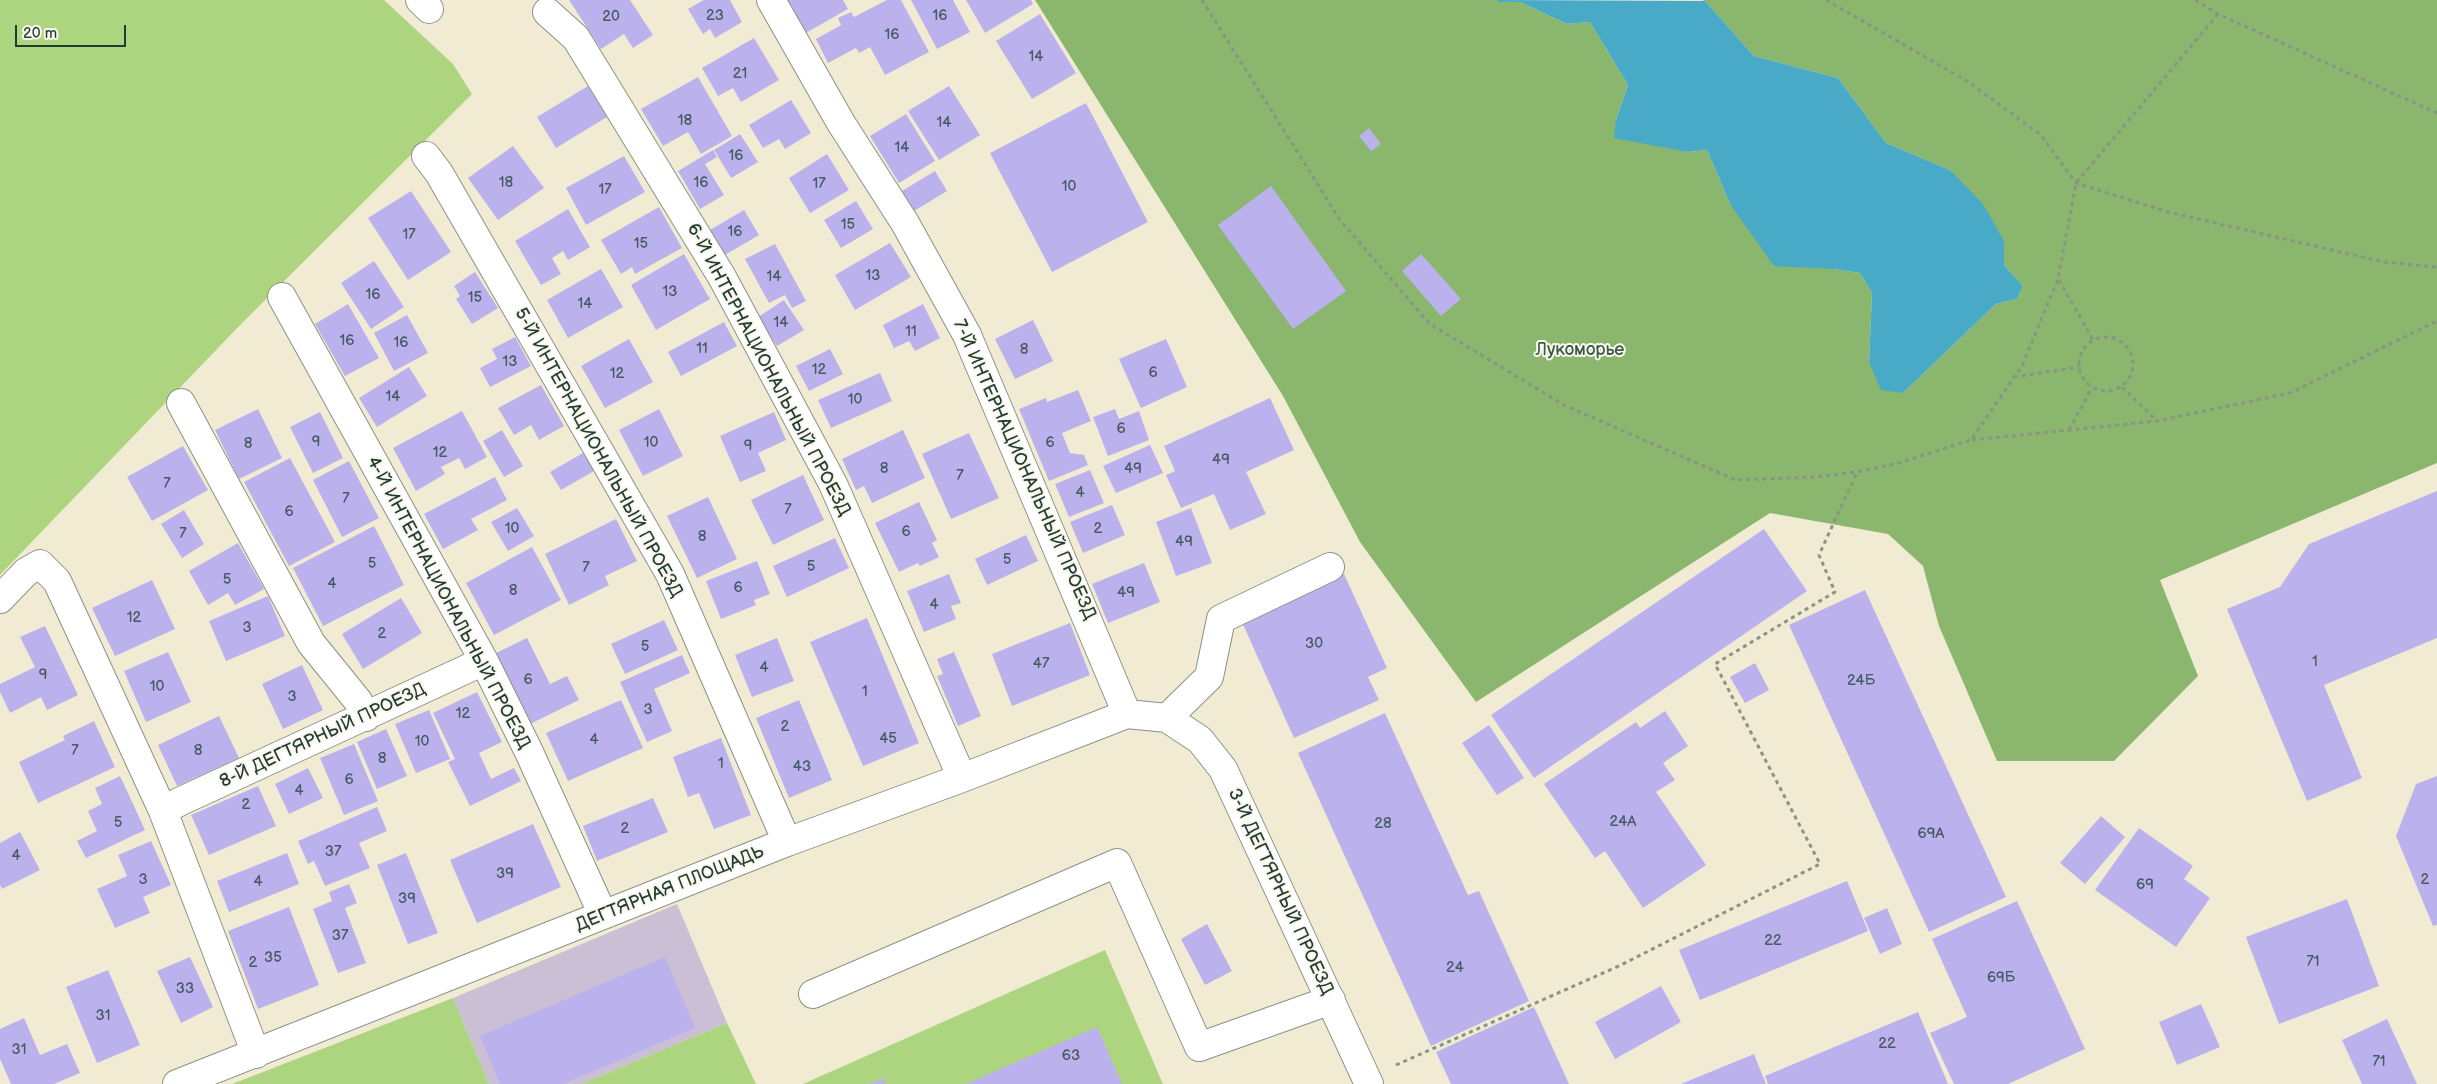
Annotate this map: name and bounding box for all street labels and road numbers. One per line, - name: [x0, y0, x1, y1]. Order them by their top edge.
- street label: 6-Й ИНТЕРНАЦИОНАЛЬНЫЙ ПРОЕЗД: [681, 220, 855, 520]
- street label: 5-Й ИНТЕРНАЦИОНАЛЬНЫЙ ПРОЕЗД: [509, 304, 687, 602]
- street label: 7-Й ИНТЕРНАЦИОНАЛЬНЫЙ ПРОЕЗД: [948, 317, 1100, 623]
- street label: 4-Й ИНТЕРНАЦИОНАЛЬНЫЙ ПРОЕЗД: [361, 453, 535, 753]
- street label: 8-Й ДЕГТЯРНЫЙ ПРОЕЗД: [217, 679, 429, 793]
- street label: 3-Й ДЕГТЯРНЫЙ ПРОЕЗД: [1223, 785, 1337, 999]
- street label: ДЕГТЯРНАЯ ПЛОЩАДЬ: [573, 841, 767, 937]

